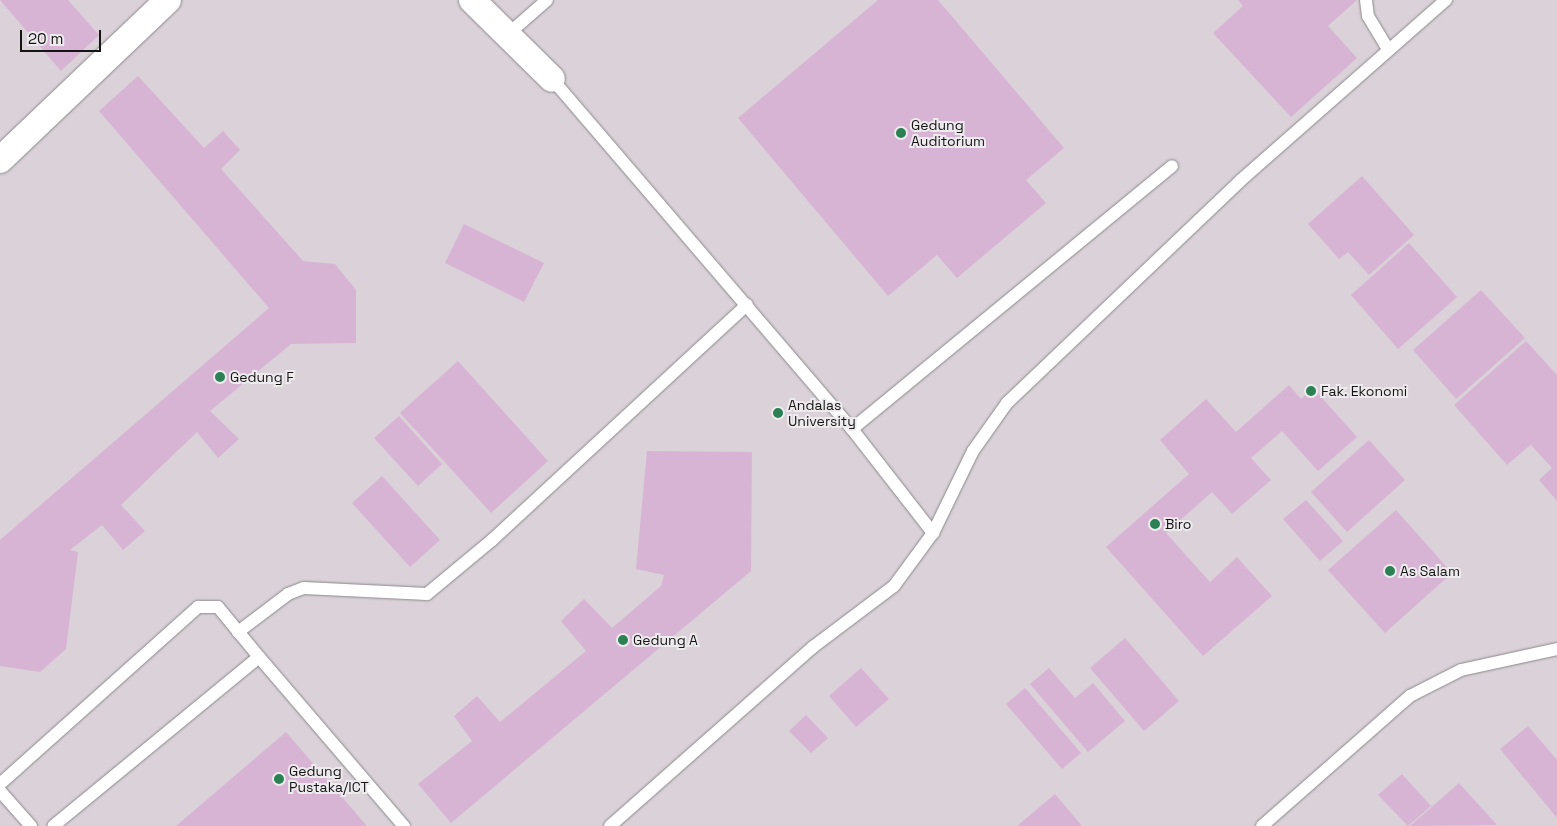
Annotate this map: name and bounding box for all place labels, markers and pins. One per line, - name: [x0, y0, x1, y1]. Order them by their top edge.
- place label: Gedung Auditorium: [911, 117, 985, 150]
- marker: Gedung Auditorium: [895, 127, 907, 139]
- place label: Gedung F: [230, 369, 294, 385]
- marker: Gedung F: [214, 371, 226, 383]
- place label: Fak. Ekonomi: [1321, 383, 1408, 399]
- marker: Fak. Ekonomi: [1305, 385, 1317, 397]
- place label: Andalas University: [788, 397, 856, 430]
- marker: Andalas University: [772, 407, 784, 419]
- place label: Biro: [1165, 516, 1191, 532]
- marker: Biro: [1149, 518, 1161, 530]
- place label: As Salam: [1400, 563, 1460, 579]
- marker: As Salam: [1384, 565, 1396, 577]
- place label: Gedung A: [633, 632, 698, 648]
- marker: Gedung A: [617, 634, 629, 646]
- place label: Gedung Pustaka/ICT: [289, 763, 369, 796]
- marker: Gedung Pustaka/ICT: [273, 773, 285, 785]

